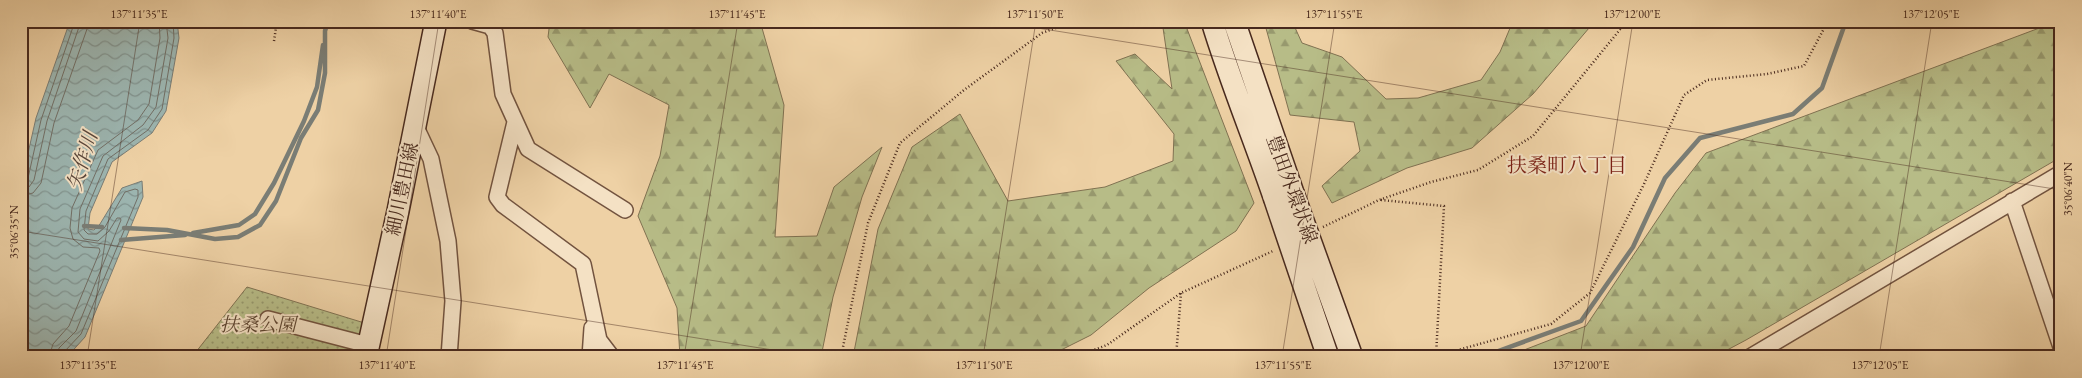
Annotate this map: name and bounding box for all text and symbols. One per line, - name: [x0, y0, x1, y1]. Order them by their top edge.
- text: 137°11'35"E: [111, 6, 168, 22]
- text: 137°11'40"E: [410, 6, 467, 22]
- text: 137°11'45"E: [709, 6, 766, 22]
- text: 137°11'50"E: [1007, 6, 1064, 22]
- text: 137°11'55"E: [1306, 6, 1363, 22]
- text: 137°12'00"E: [1604, 6, 1661, 22]
- text: 137°12'05"E: [1903, 6, 1960, 22]
- water label: 矢作川: [61, 127, 104, 193]
- street label: 豊田外環状線: [1261, 131, 1323, 247]
- street label: 細川豊田線: [380, 140, 424, 238]
- district label: 扶桑町八丁目: [1507, 152, 1627, 178]
- text: 35°06'40"N: [2060, 162, 2076, 216]
- text: 35°06'35"N: [6, 205, 22, 259]
- park label: 扶桑公園: [220, 312, 299, 337]
- text: 137°11'35"E: [60, 357, 117, 373]
- text: 137°11'40"E: [359, 357, 416, 373]
- text: 137°11'45"E: [657, 357, 714, 373]
- text: 137°11'50"E: [956, 357, 1013, 373]
- text: 137°11'55"E: [1255, 357, 1312, 373]
- text: 137°12'00"E: [1553, 357, 1610, 373]
- text: 137°12'05"E: [1852, 357, 1909, 373]

